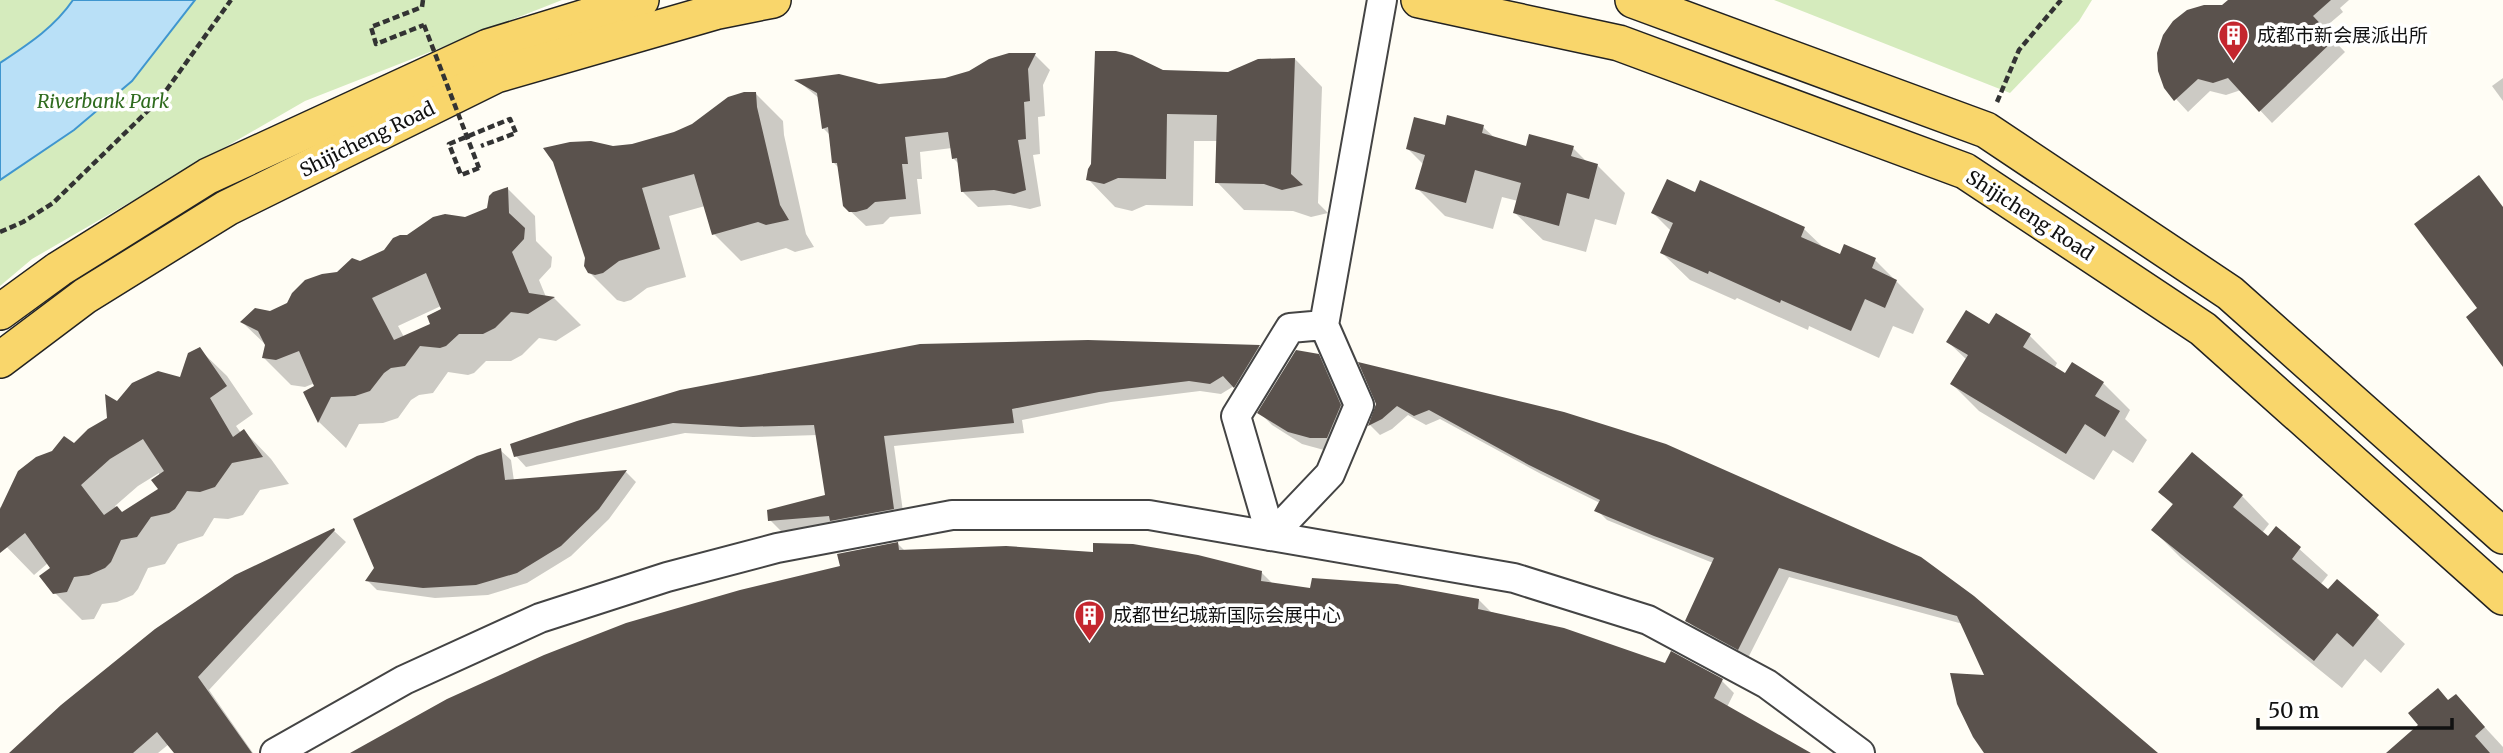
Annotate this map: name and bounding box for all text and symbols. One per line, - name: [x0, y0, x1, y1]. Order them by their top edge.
- building icon: 成都市新会展派出所: [2217, 18, 2251, 62]
- place label: 成都市新会展派出所: [2257, 23, 2428, 47]
- park label: Riverbank Park: [37, 89, 170, 113]
- street label: Shijicheng Road: [296, 96, 438, 182]
- street label: Shijicheng Road: [1962, 165, 2098, 265]
- building icon: 成都世纪城新国际会展中心: [1073, 598, 1107, 642]
- place label: 成都世纪城新国际会展中心: [1113, 603, 1341, 627]
- scale bar: [2258, 686, 2452, 730]
- text: 50 m: [2268, 697, 2319, 724]

